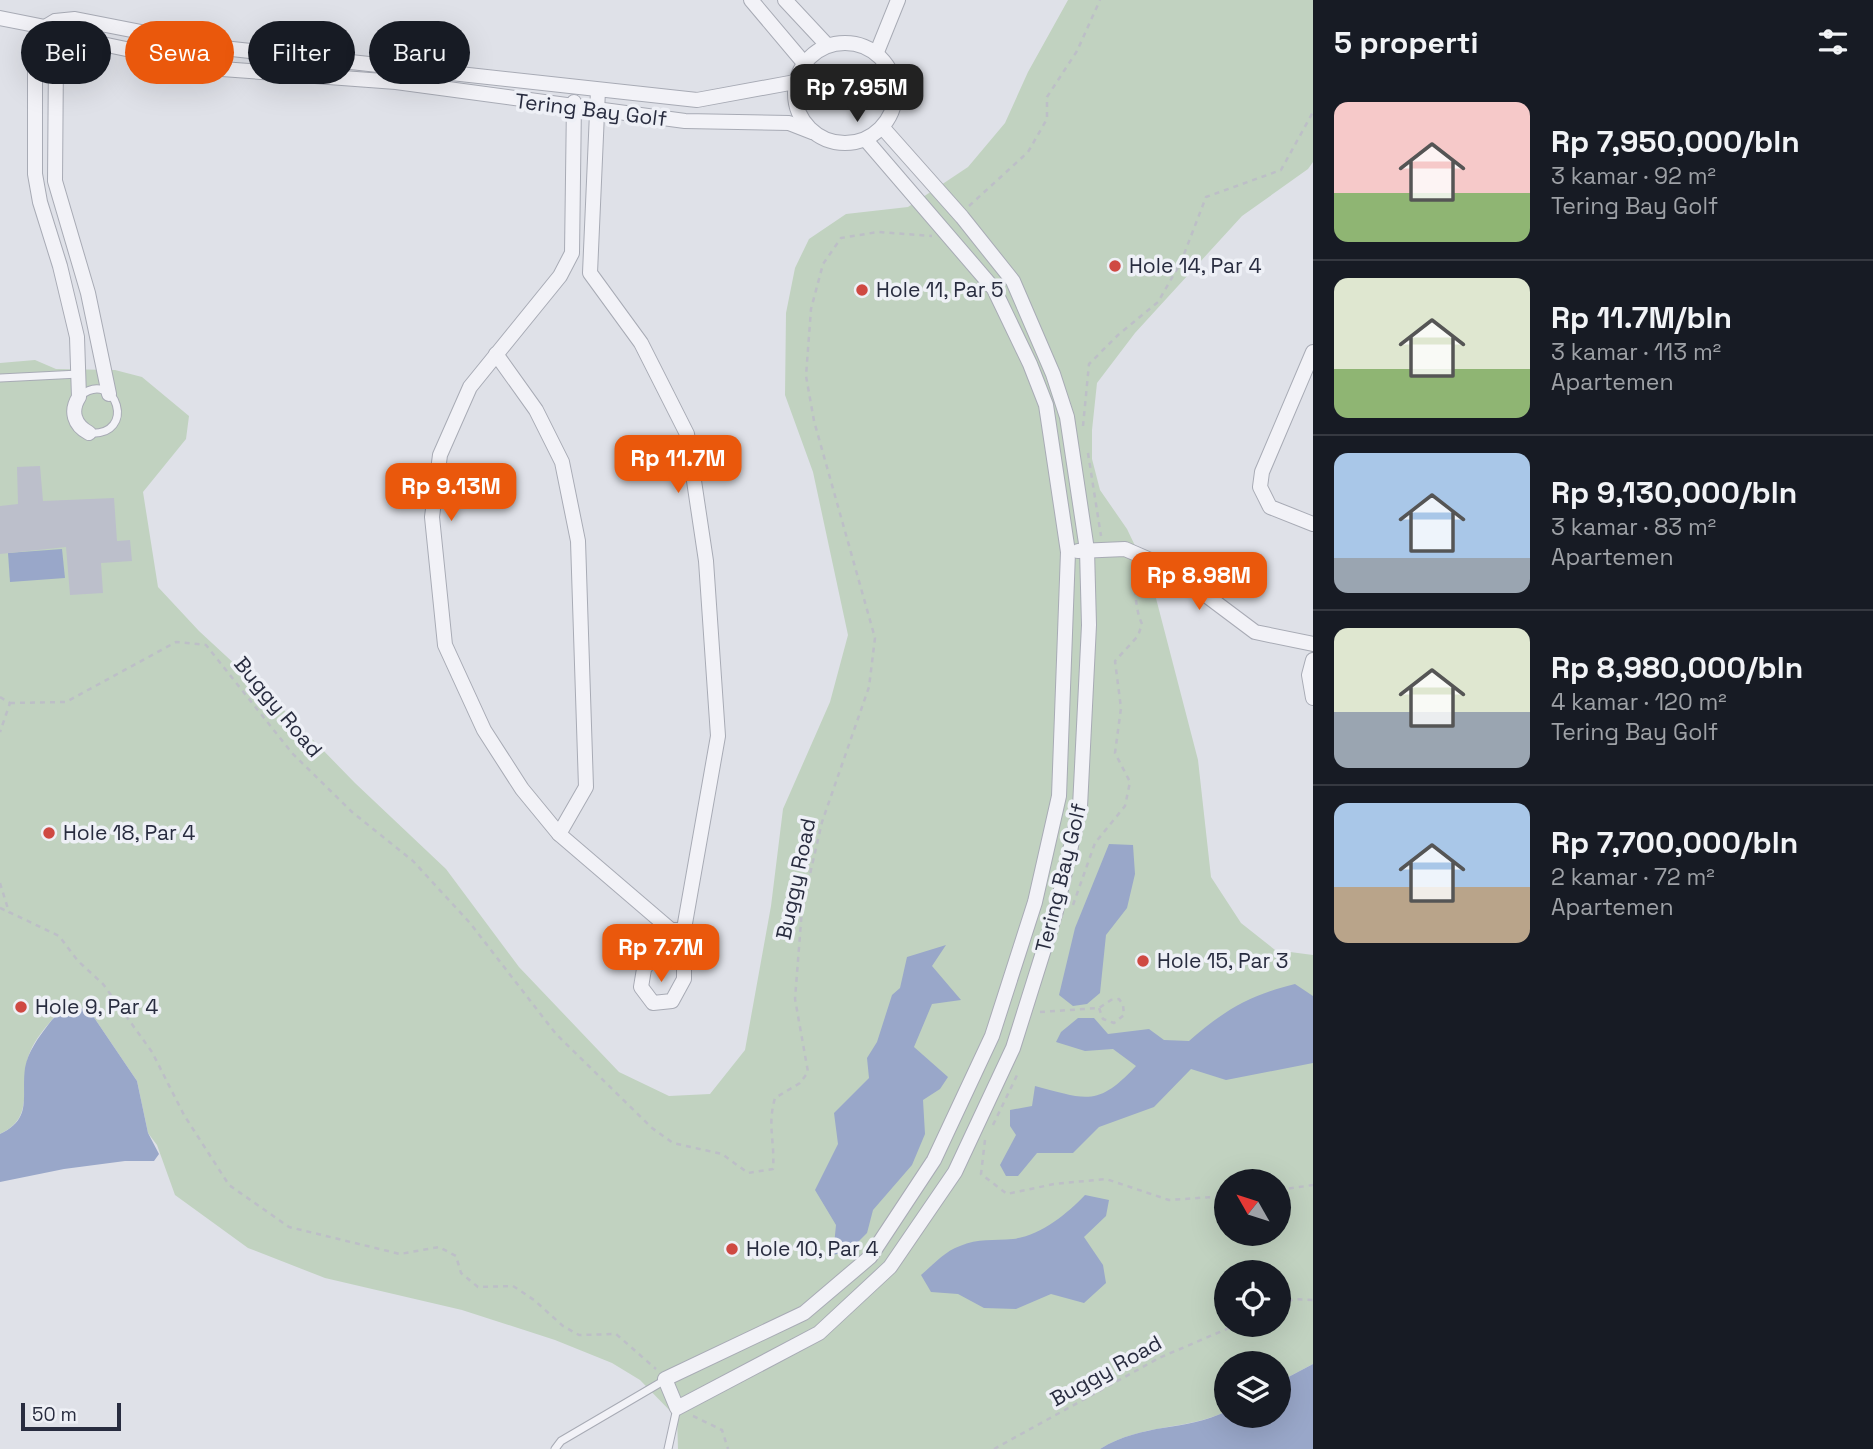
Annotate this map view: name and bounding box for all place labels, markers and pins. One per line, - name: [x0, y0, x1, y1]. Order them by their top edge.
- pin: Rp 7.95M: [785, 64, 929, 124]
- place label: Hole 14, Par 4: [1129, 252, 1262, 279]
- marker: Hole 14, Par 4: [1107, 258, 1123, 274]
- place label: Hole 11, Par 5: [876, 276, 1004, 303]
- marker: Hole 11, Par 5: [854, 282, 870, 298]
- pin: Rp 11.7M: [606, 435, 750, 495]
- pin: Rp 9.13M: [379, 463, 523, 523]
- pin: Rp 8.98M: [1127, 552, 1271, 612]
- place label: Hole 18, Par 4: [63, 819, 195, 846]
- marker: Hole 18, Par 4: [41, 825, 57, 841]
- pin: Rp 7.7M: [596, 925, 726, 984]
- place label: Hole 15, Par 3: [1157, 947, 1289, 974]
- marker: Hole 15, Par 3: [1135, 953, 1151, 969]
- place label: Hole 9, Par 4: [35, 993, 158, 1020]
- marker: Hole 9, Par 4: [13, 999, 29, 1015]
- place label: Hole 10, Par 4: [746, 1235, 879, 1262]
- marker: Hole 10, Par 4: [724, 1241, 740, 1257]

